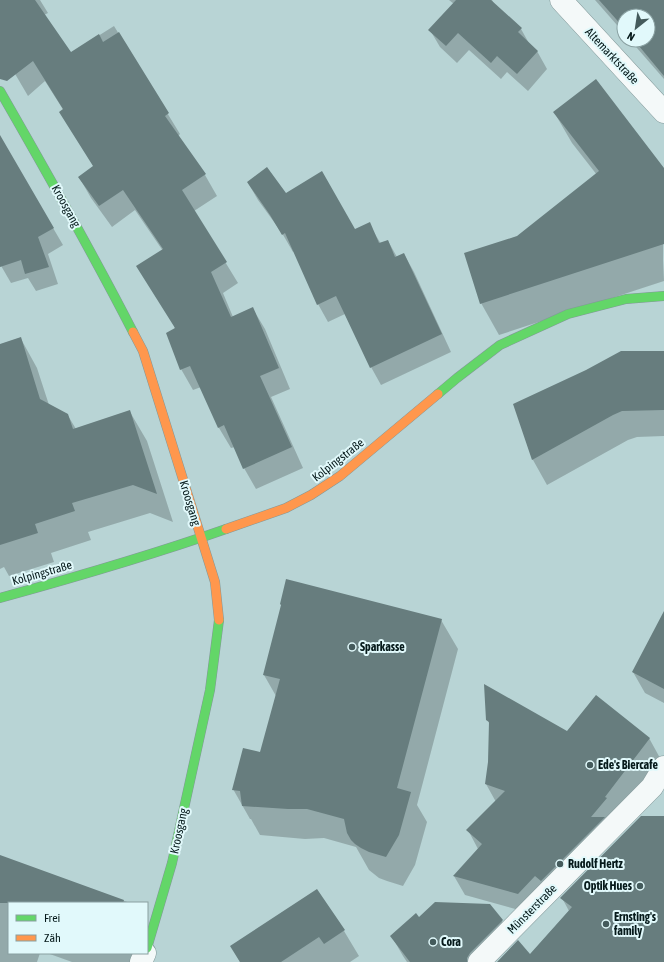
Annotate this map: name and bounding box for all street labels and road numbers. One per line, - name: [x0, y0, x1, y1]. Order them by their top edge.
- street label: Altemarktstraße: [582, 25, 642, 87]
- street label: Kroosgang: [49, 182, 84, 230]
- street label: Kolpingstraße: [309, 436, 367, 484]
- street label: Kroosgang: [177, 479, 204, 528]
- street label: Kolpingstraße: [10, 558, 74, 588]
- street label: Kroosgang: [167, 806, 191, 855]
- street label: Münsterstraße: [504, 881, 560, 937]

